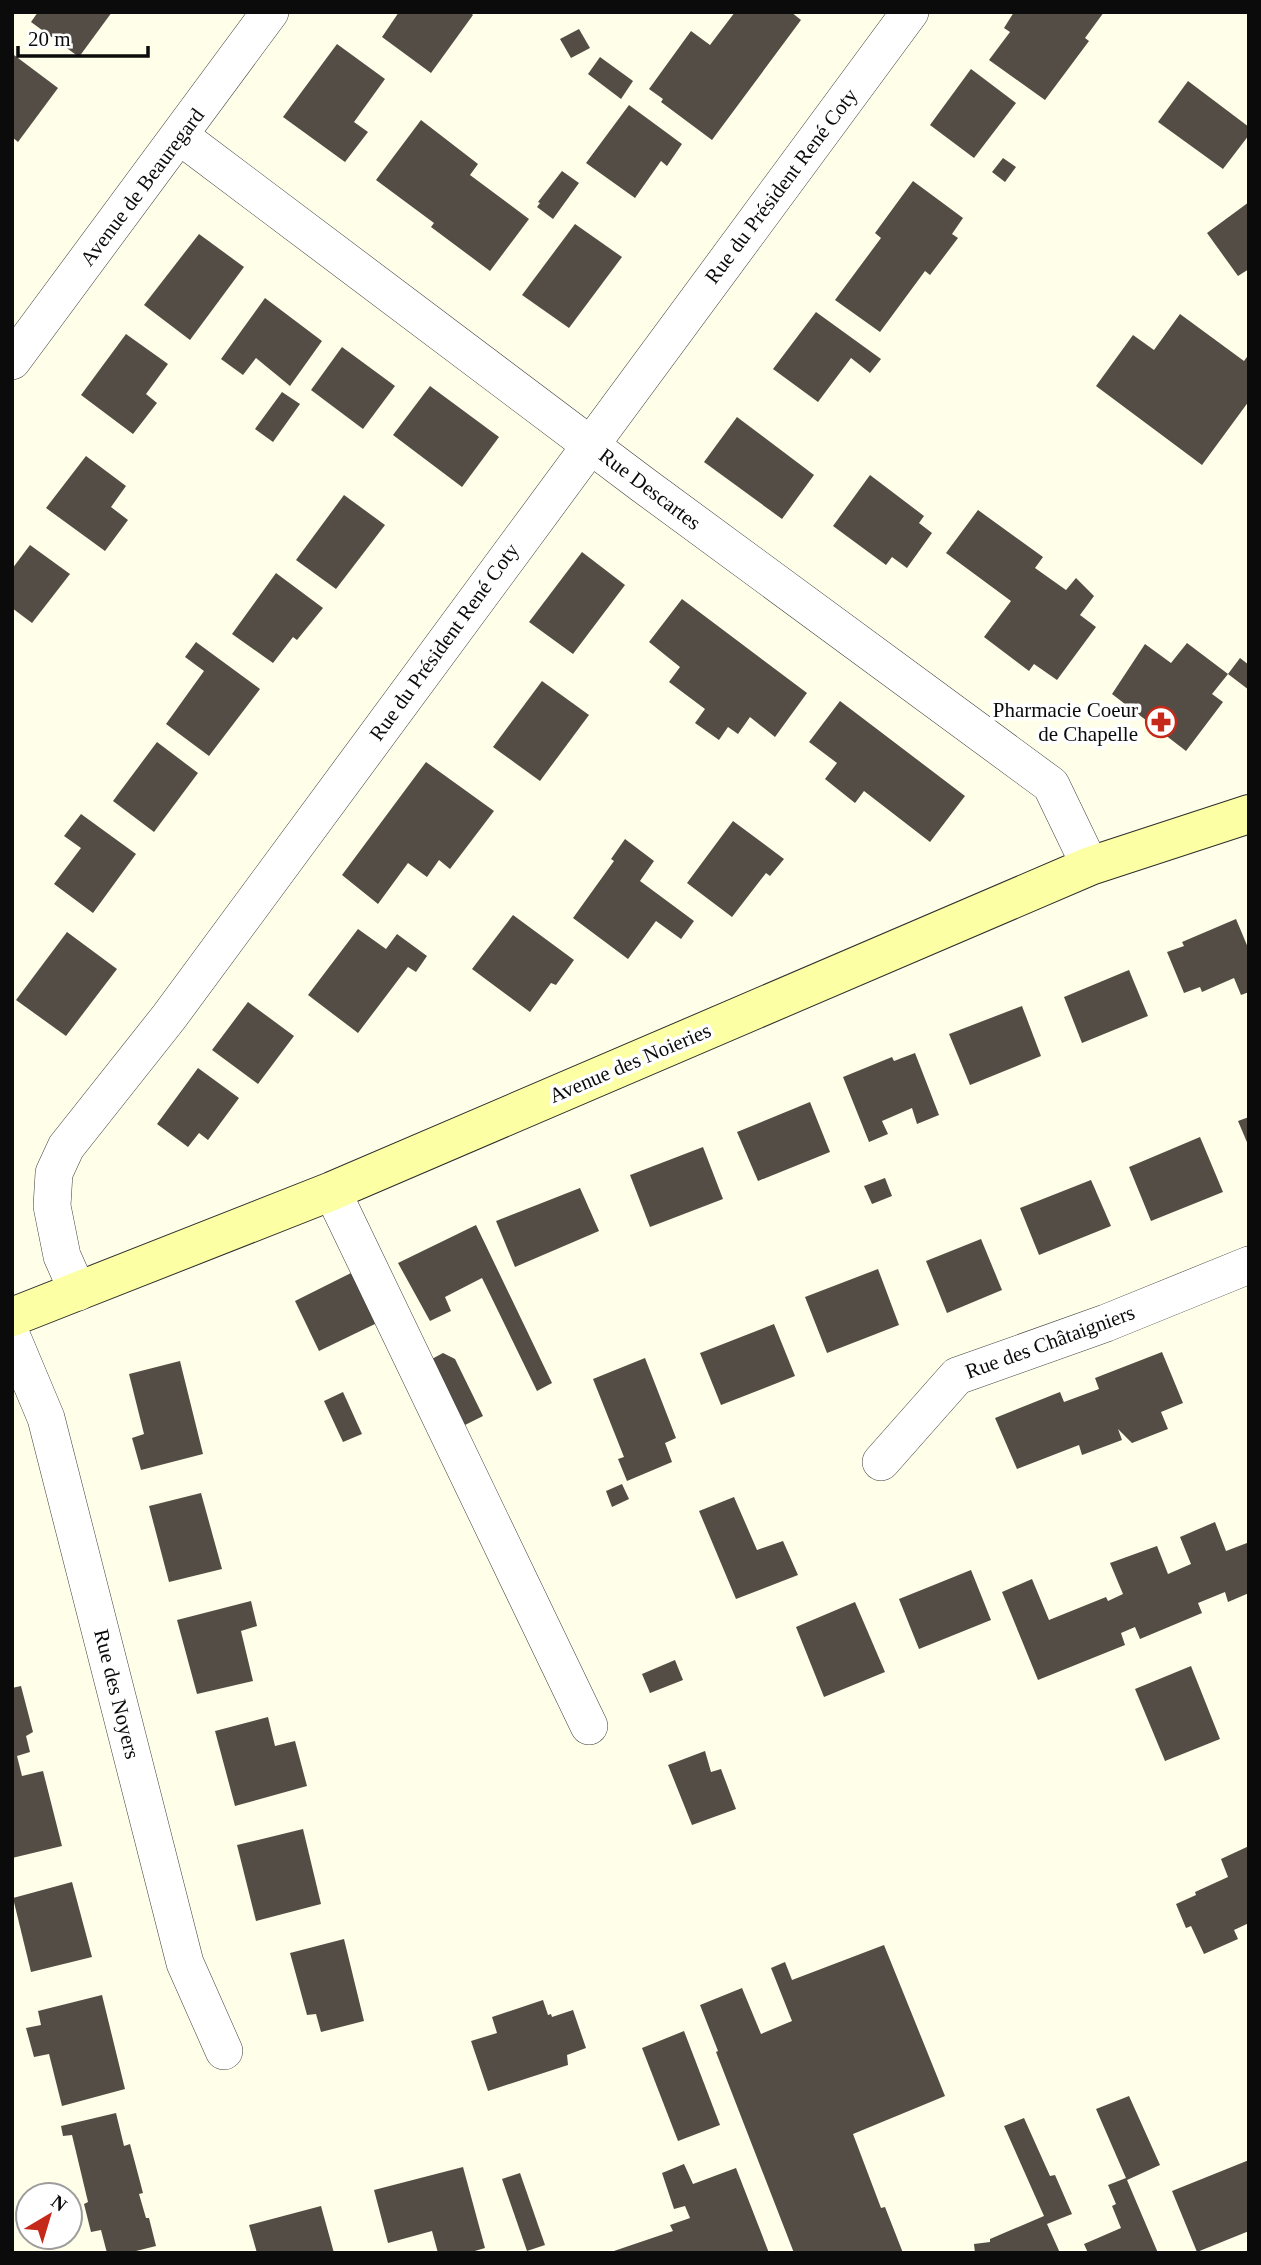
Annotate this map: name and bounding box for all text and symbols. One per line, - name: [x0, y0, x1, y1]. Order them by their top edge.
- scale bar: [18, 14, 147, 58]
- text: 20 m: [28, 27, 71, 51]
- street label: Rue du Président René Coty: [700, 83, 862, 288]
- street label: Avenue de Beauregard: [75, 103, 209, 270]
- street label: Rue Descartes: [595, 443, 705, 535]
- street label: Rue du Président René Coty: [364, 538, 524, 745]
- place label: Pharmacie Coeur de Chapelle: [993, 698, 1138, 746]
- pharmacy icon: Pharmacie Coeur de Chapelle: [1144, 705, 1178, 739]
- street label: Avenue des Noieries: [546, 1018, 714, 1108]
- street label: Rue des Châtaigniers: [962, 1300, 1138, 1384]
- street label: Rue des Noyers: [89, 1627, 145, 1761]
- north arrow: [14, 2181, 84, 2251]
- text: N: [47, 2190, 71, 2216]

